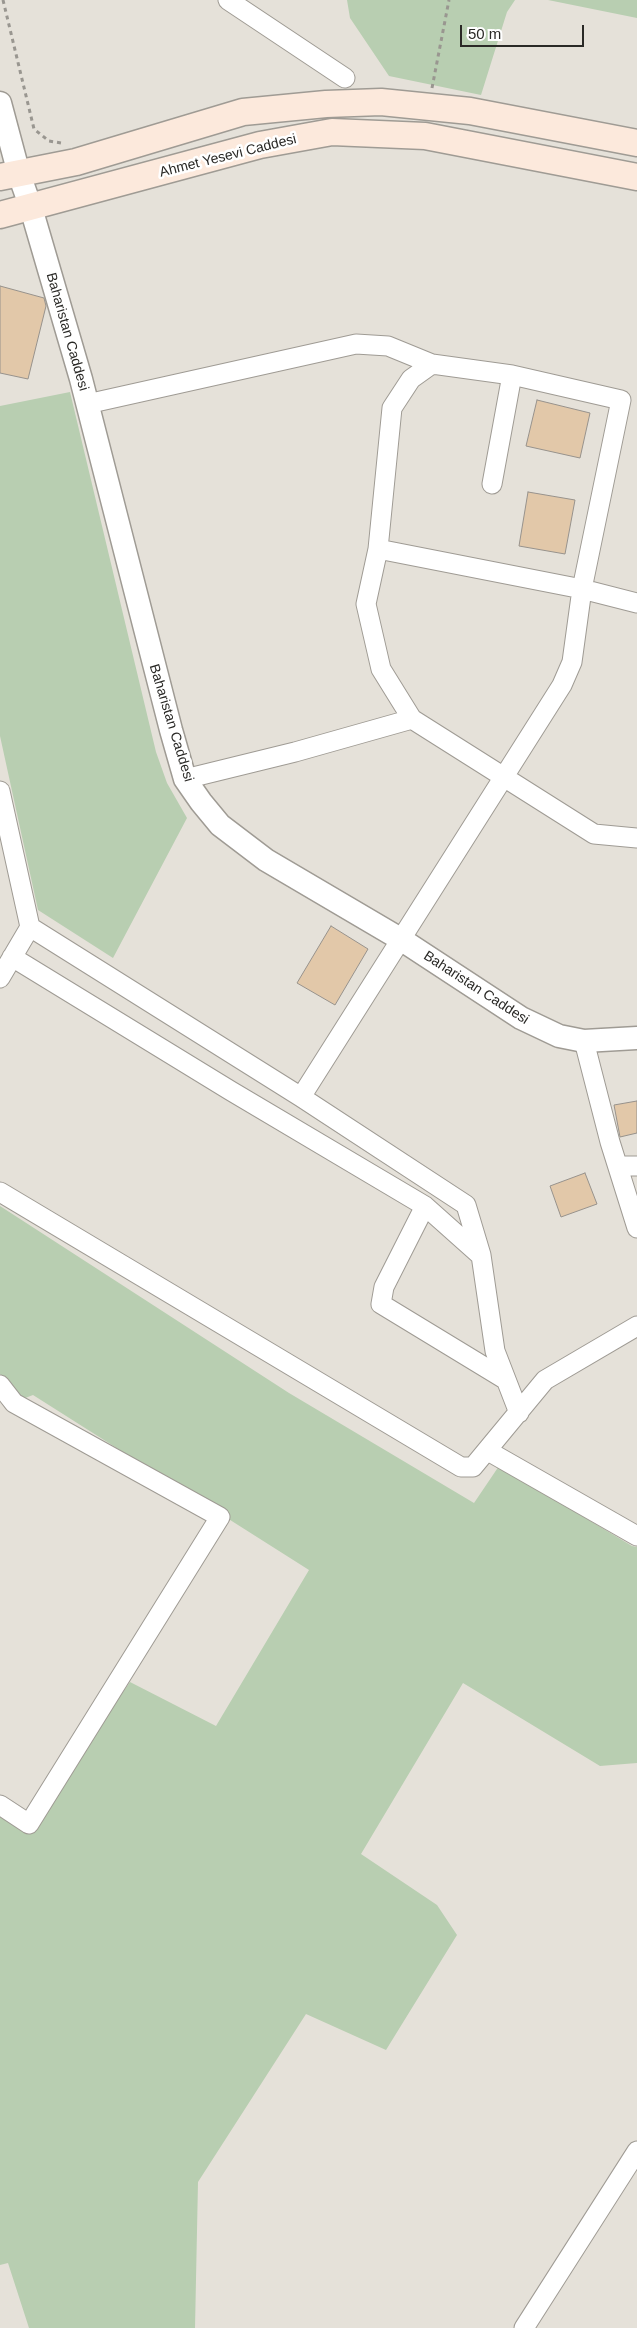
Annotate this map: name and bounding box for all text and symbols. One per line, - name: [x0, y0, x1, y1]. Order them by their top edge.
- scale bar: [462, 15, 586, 47]
- text: 50 m: [468, 25, 501, 42]
- street label: Ahmet Yesevi Caddesi: [158, 131, 298, 181]
- street label: Baharistan Caddesi: [42, 271, 92, 393]
- street label: Baharistan Caddesi: [145, 662, 197, 784]
- street label: Baharistan Caddesi: [420, 948, 532, 1028]

